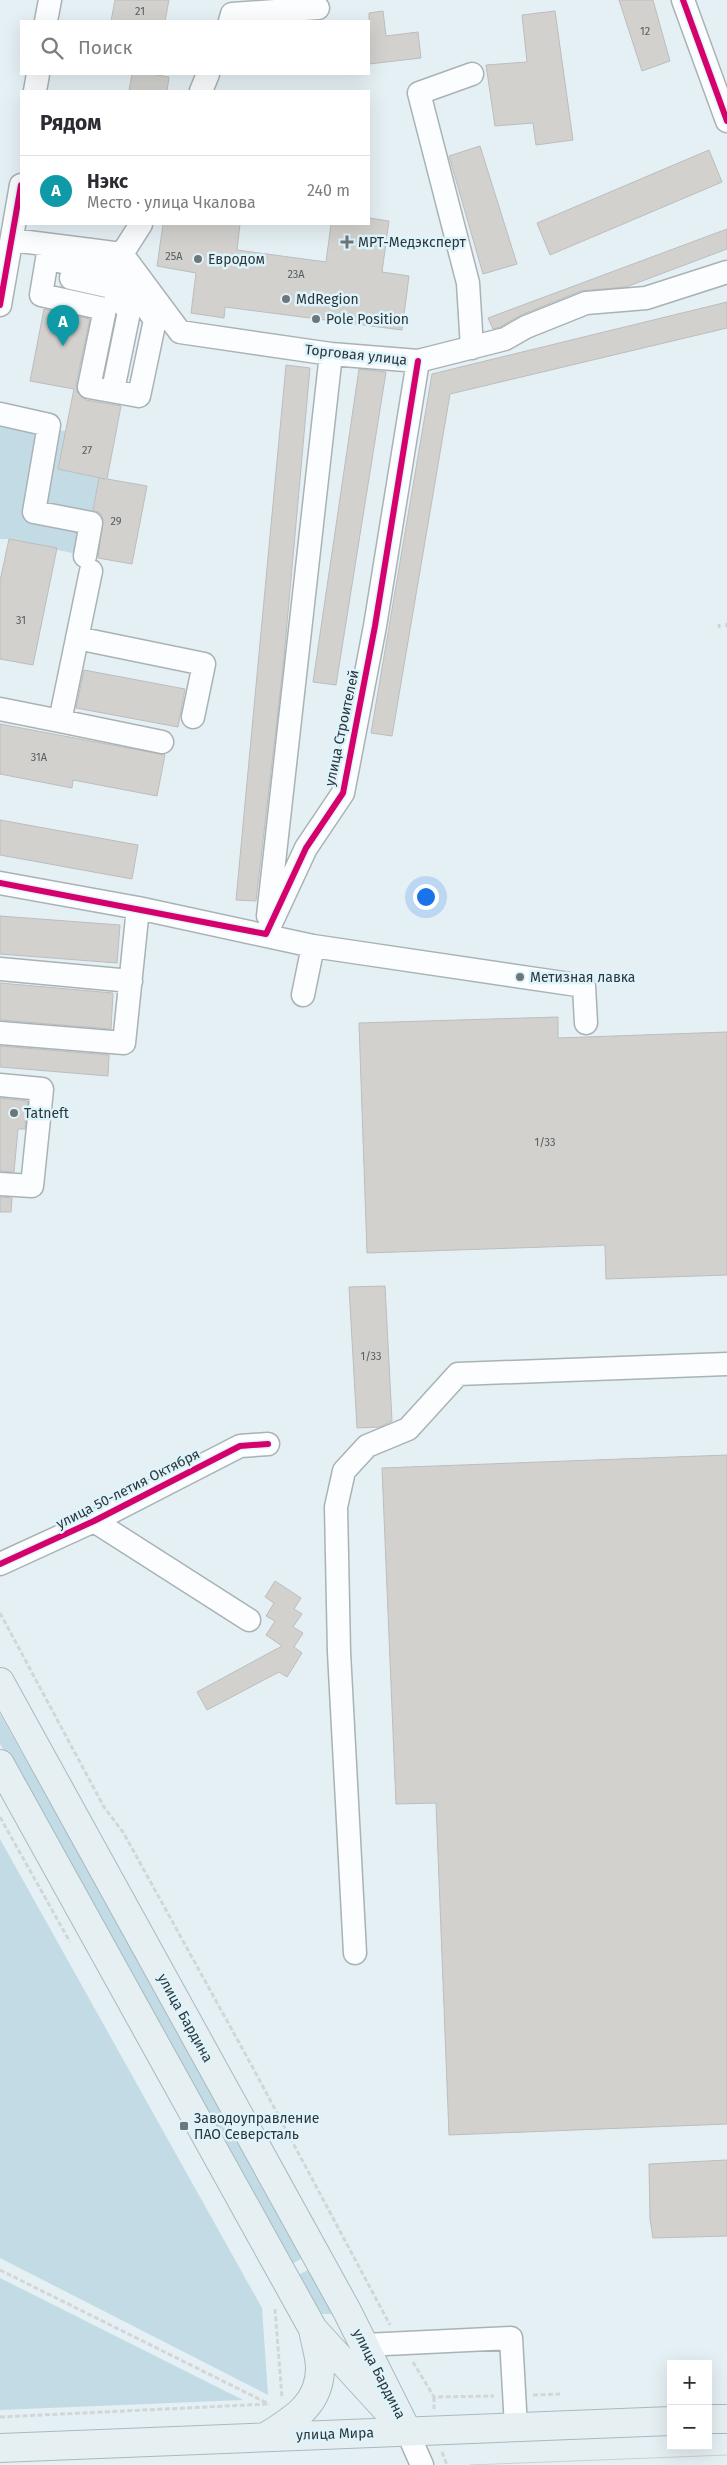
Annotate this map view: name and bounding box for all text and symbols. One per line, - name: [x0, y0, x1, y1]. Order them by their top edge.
- house number: 21: [135, 5, 145, 18]
- search box: [20, 20, 370, 75]
- house number: 12: [640, 25, 650, 38]
- icon: search: [38, 34, 66, 62]
- text: Поиск: [78, 36, 132, 59]
- text: Рядом: [40, 110, 101, 136]
- text: Нэкс: [87, 170, 128, 193]
- text: A: [51, 181, 61, 200]
- text: 240 m: [307, 181, 350, 200]
- text: Место · улица Чкалова: [87, 193, 256, 212]
- place label: МРТ-Медэксперт: [358, 234, 467, 251]
- marker: МРТ-Медэксперт: [340, 235, 354, 249]
- house number: 25А: [165, 250, 183, 263]
- place label: Евродом: [208, 251, 265, 268]
- marker: Евродом: [192, 253, 204, 265]
- house number: 23А: [287, 268, 305, 281]
- place label: MdRegion: [296, 291, 359, 308]
- marker: MdRegion: [280, 293, 292, 305]
- pin: A: [47, 305, 79, 346]
- place label: Pole Position: [326, 311, 409, 328]
- marker: Pole Position: [310, 313, 322, 325]
- street label: Торговая улица: [304, 341, 408, 369]
- house number: 27: [82, 444, 92, 457]
- house number: 29: [110, 515, 122, 528]
- house number: 31: [16, 614, 26, 627]
- street label: улица Строителей: [321, 668, 363, 788]
- house number: 31А: [31, 751, 48, 764]
- your location: [413, 884, 439, 910]
- place label: Метизная лавка: [530, 969, 635, 986]
- marker: Метизная лавка: [514, 971, 526, 983]
- place label: Tatneft: [24, 1105, 70, 1122]
- marker: Tatneft: [8, 1107, 20, 1119]
- house number: 1/33: [534, 1136, 556, 1149]
- house number: 1/33: [360, 1350, 382, 1363]
- street label: улица 50-летия Октября: [53, 1445, 203, 1533]
- street label: улица Бардина: [154, 1971, 216, 2065]
- place label: Заводоуправление ПАО Северсталь: [194, 2110, 319, 2143]
- marker: Заводоуправление ПАО Северсталь: [178, 2120, 190, 2132]
- street label: улица Бардина: [349, 2326, 409, 2422]
- map controls: [667, 2360, 712, 2450]
- button: +: [667, 2360, 712, 2405]
- button: −: [667, 2405, 712, 2450]
- street label: улица Мира: [296, 2424, 374, 2444]

